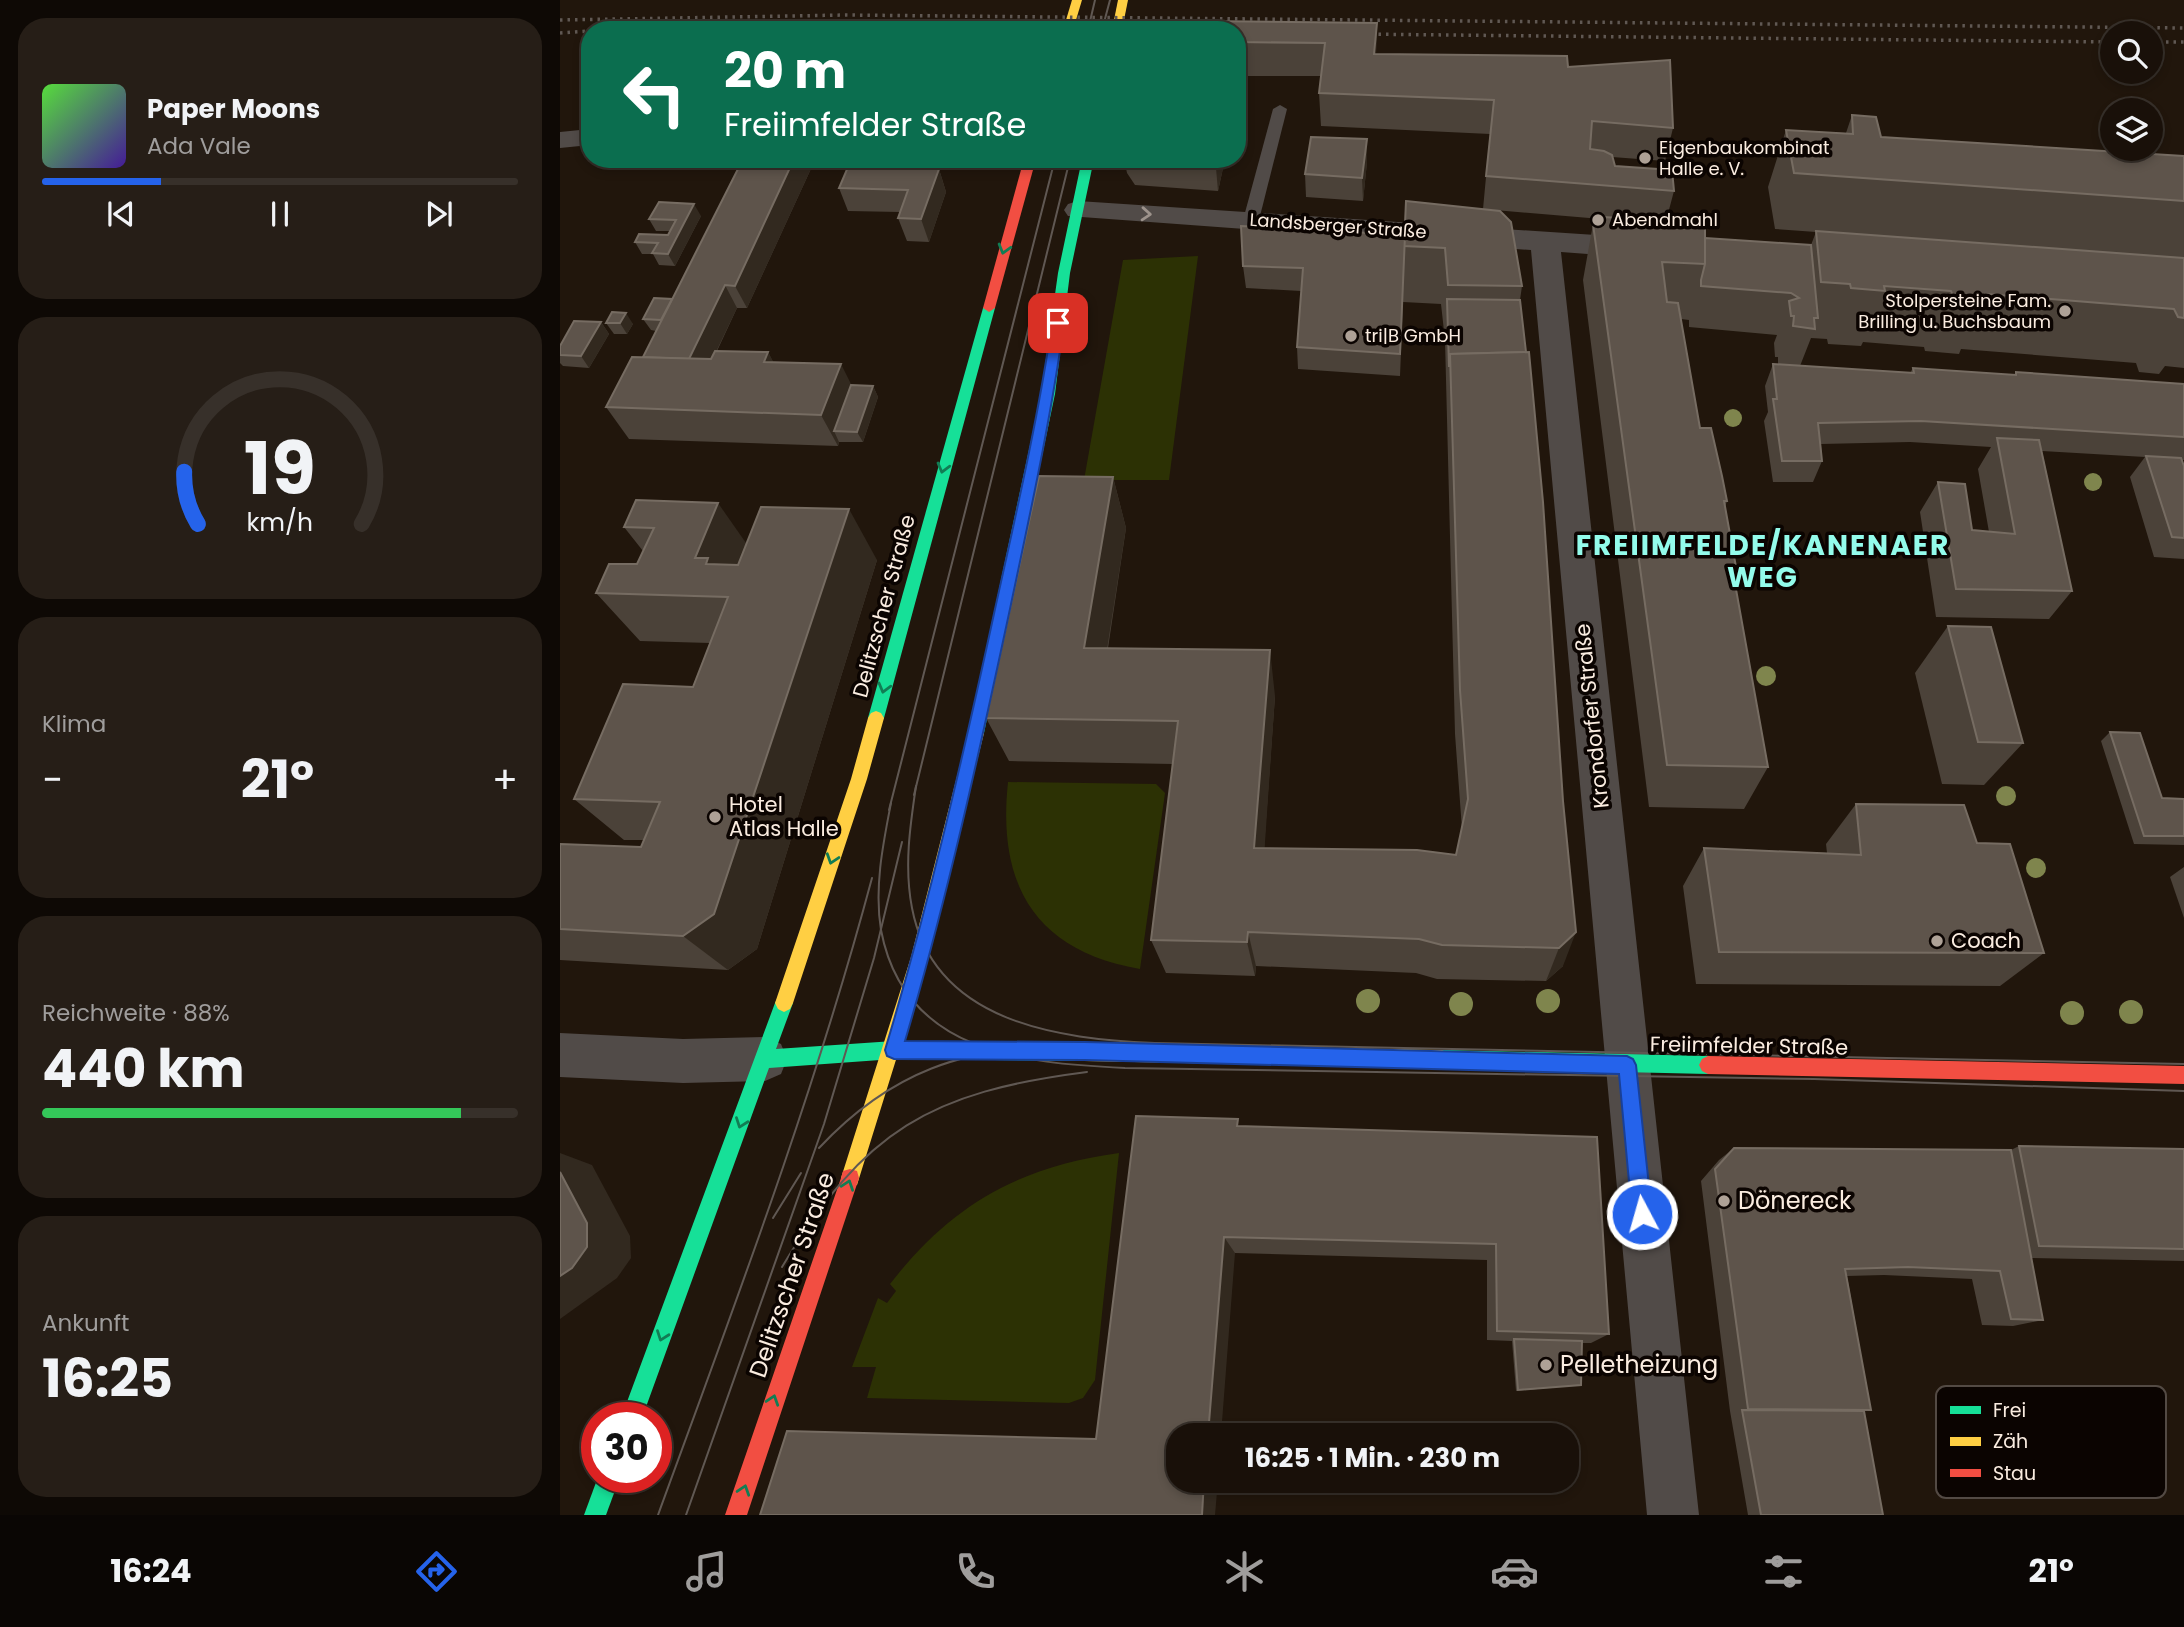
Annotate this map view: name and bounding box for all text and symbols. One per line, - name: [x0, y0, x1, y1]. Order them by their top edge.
- map controls: [2100, 21, 2163, 161]
- button: search: [2100, 21, 2163, 84]
- text: 20 m: [724, 37, 846, 105]
- icon: left: [609, 49, 700, 140]
- text: Paper Moons: [147, 91, 320, 127]
- button: layers: [2100, 98, 2163, 161]
- text: Freiimfelder Straße: [724, 102, 1026, 147]
- text: Ada Vale: [147, 130, 251, 162]
- place label: Eigenbaukombinat Halle e. V.: [1659, 135, 1830, 181]
- marker: Eigenbaukombinat Halle e. V.: [1637, 150, 1653, 166]
- icon: previous: [102, 195, 140, 233]
- icon: pause: [261, 195, 299, 233]
- icon: next: [420, 195, 458, 233]
- one-way arrow: [1141, 206, 1152, 221]
- street label: Landsberger Straße: [1249, 207, 1427, 244]
- place label: Abendmahl: [1612, 207, 1718, 232]
- marker: Abendmahl: [1590, 212, 1606, 228]
- one-way arrow: [998, 243, 1012, 255]
- place label: Stolpersteine Fam. Brilling u. Buchsbaum: [1858, 288, 2051, 334]
- pin: [1028, 293, 1088, 353]
- marker: Stolpersteine Fam. Brilling u. Buchsbaum: [2057, 303, 2073, 319]
- icon: arrive: [1039, 304, 1077, 342]
- place label: tri|B GmbH: [1365, 323, 1461, 348]
- marker: tri|B GmbH: [1343, 328, 1359, 344]
- text: 19: [244, 419, 316, 520]
- one-way arrow: [937, 462, 951, 474]
- text: km/h: [247, 505, 313, 540]
- street label: Delitzscher Straße: [845, 511, 922, 701]
- district label: FREIIMFELDE/KANENAER WEG: [1576, 526, 1950, 597]
- street label: Krondorfer Straße: [1567, 622, 1616, 810]
- one-way arrow: [877, 681, 892, 693]
- text: Klima: [42, 708, 106, 740]
- text: 21°: [241, 743, 314, 816]
- text: −: [42, 753, 63, 806]
- text: +: [492, 753, 518, 806]
- place label: Hotel Atlas Halle: [729, 790, 839, 843]
- marker: Hotel Atlas Halle: [707, 809, 723, 825]
- one-way arrow: [826, 852, 840, 864]
- place label: Coach: [1951, 926, 2021, 955]
- marker: Coach: [1929, 933, 1945, 949]
- text: Reichweite · 88%: [42, 997, 230, 1029]
- street label: Freiimfelder Straße: [1650, 1029, 1848, 1062]
- text: 440 km: [42, 1032, 245, 1105]
- one-way arrow: [735, 1116, 749, 1128]
- street label: Delitzscher Straße: [741, 1168, 842, 1382]
- position arrow: [1605, 1177, 1679, 1251]
- one-way arrow: [840, 1179, 854, 1191]
- place label: Dönereck: [1738, 1184, 1852, 1217]
- marker: Dönereck: [1716, 1193, 1732, 1209]
- text: Ankunft: [42, 1307, 129, 1339]
- one-way arrow: [656, 1329, 670, 1341]
- text: 16:25: [42, 1342, 173, 1415]
- place label: Pelletheizung: [1560, 1348, 1718, 1381]
- marker: Pelletheizung: [1538, 1357, 1554, 1373]
- legend: [1936, 1386, 2166, 1498]
- one-way arrow: [765, 1394, 779, 1406]
- text: Frei: [1993, 1397, 2026, 1424]
- speed limit sign: 30: [581, 1402, 672, 1493]
- text: Zäh: [1993, 1428, 2028, 1455]
- text: 16:25 · 1 Min. · 230 m: [1245, 1440, 1500, 1476]
- text: Stau: [1993, 1460, 2036, 1487]
- one-way arrow: [736, 1484, 750, 1496]
- icon: directions: [412, 1547, 461, 1596]
- icon: music: [682, 1547, 731, 1596]
- icon: phone: [951, 1547, 1000, 1596]
- icon: climate: [1220, 1547, 1269, 1596]
- icon: car: [1490, 1547, 1539, 1596]
- icon: filters: [1759, 1547, 1808, 1596]
- text: 16:24: [110, 1548, 192, 1593]
- text: 21°: [2029, 1548, 2074, 1593]

